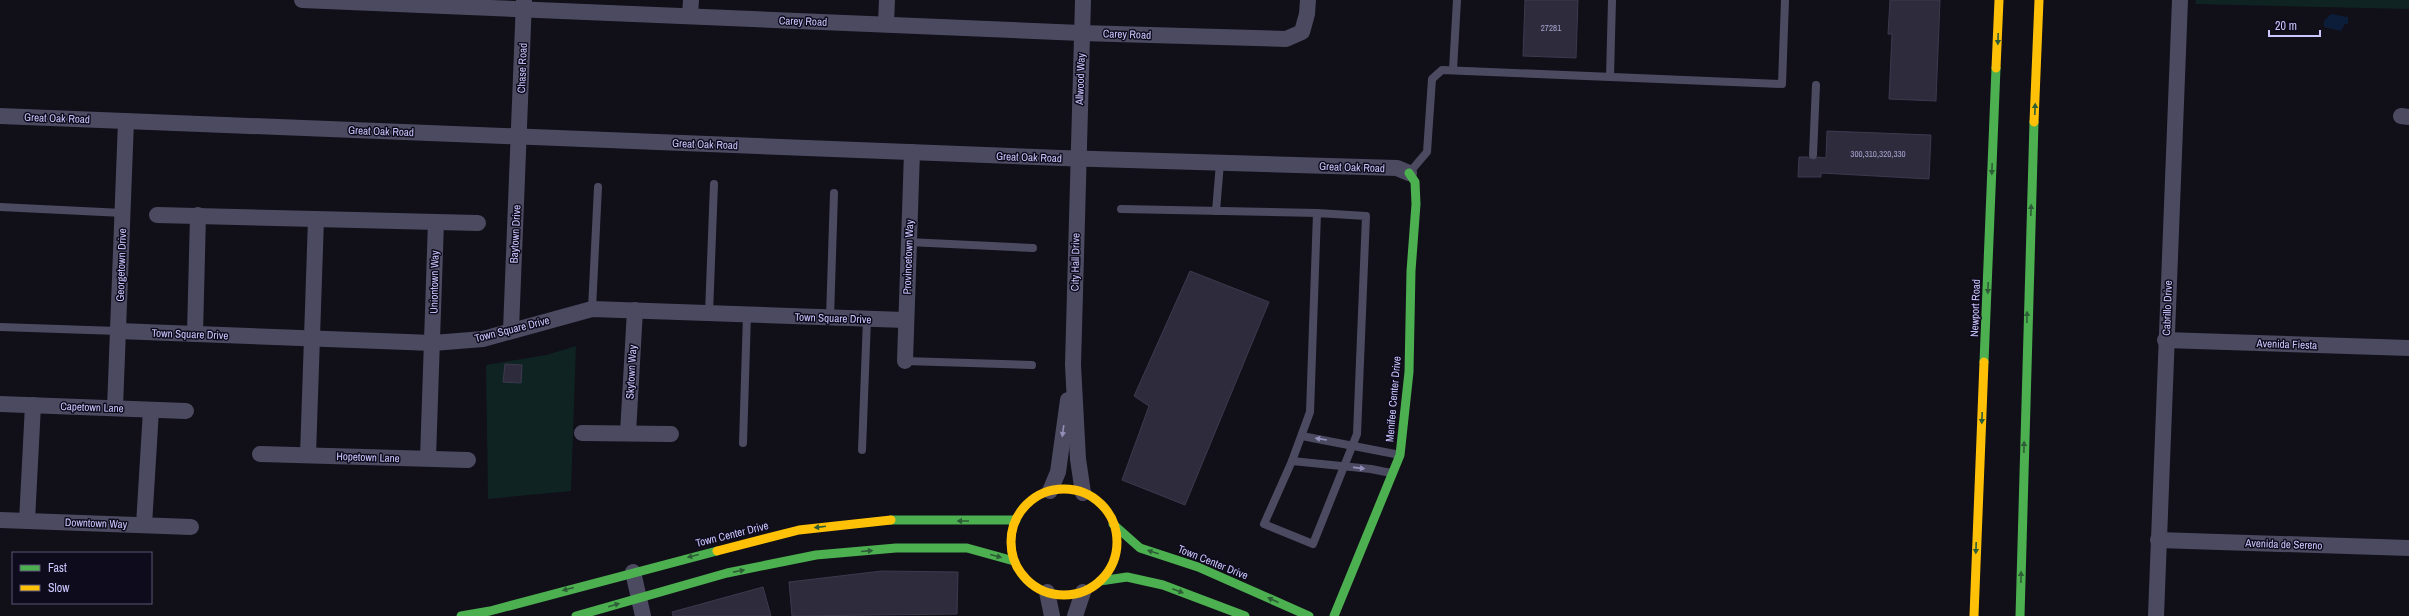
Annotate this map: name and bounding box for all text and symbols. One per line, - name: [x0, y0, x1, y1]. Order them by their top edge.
- scale bar: [2269, 12, 2320, 38]
- street label: Carey Road: [779, 13, 827, 29]
- text: 20 m: [2275, 18, 2297, 34]
- house number: 27281: [1541, 22, 1561, 34]
- street label: Carey Road: [1103, 26, 1151, 42]
- one-way arrow: [1994, 33, 2001, 45]
- street label: Chase Road: [514, 43, 530, 93]
- street label: Allwood Way: [1072, 52, 1088, 106]
- one-way arrow: [2031, 103, 2038, 115]
- street label: Great Oak Road: [24, 110, 90, 126]
- street label: Great Oak Road: [348, 123, 414, 139]
- street label: Great Oak Road: [672, 136, 738, 152]
- house number: 300,310,320,330: [1850, 148, 1906, 160]
- street label: Great Oak Road: [996, 149, 1062, 165]
- street label: Great Oak Road: [1319, 159, 1385, 175]
- one-way arrow: [1989, 163, 1996, 175]
- street label: Baytown Drive: [506, 204, 524, 264]
- one-way arrow: [2027, 204, 2034, 216]
- street label: Provincetown Way: [900, 219, 916, 295]
- street label: Georgetown Drive: [113, 228, 129, 302]
- street label: City Hall Drive: [1067, 233, 1083, 291]
- street label: Uniontown Way: [426, 250, 442, 314]
- street label: Newport Road: [1967, 279, 1983, 337]
- street label: Cabrillo Drive: [2159, 280, 2175, 336]
- one-way arrow: [1984, 282, 1991, 294]
- street label: Town Square Drive: [794, 310, 872, 326]
- one-way arrow: [2024, 311, 2031, 323]
- street label: Town Square Drive: [473, 313, 551, 345]
- street label: Town Square Drive: [151, 326, 229, 342]
- street label: Avenida Fiesta: [2256, 336, 2317, 352]
- street label: Skytown Way: [623, 344, 639, 399]
- street label: Menifee Center Drive: [1382, 355, 1404, 443]
- street label: Capetown Lane: [60, 399, 124, 415]
- one-way arrow: [1979, 412, 1985, 425]
- one-way arrow: [1060, 425, 1066, 438]
- one-way arrow: [1315, 436, 1327, 442]
- one-way arrow: [2021, 440, 2027, 453]
- street label: Hopetown Lane: [336, 449, 400, 465]
- one-way arrow: [1353, 464, 1365, 471]
- street label: Downtown Way: [65, 515, 128, 531]
- street label: Town Center Drive: [694, 518, 770, 550]
- one-way arrow: [956, 518, 969, 524]
- one-way arrow: [814, 524, 826, 531]
- street label: Avenida de Sereno: [2244, 536, 2323, 552]
- street label: Town Center Drive: [1176, 542, 1250, 582]
- one-way arrow: [1973, 542, 1980, 554]
- one-way arrow: [861, 547, 873, 554]
- one-way arrow: [1146, 549, 1158, 555]
- legend: [12, 552, 152, 604]
- one-way arrow: [687, 553, 699, 559]
- one-way arrow: [990, 553, 1002, 559]
- text: Fast: [48, 560, 67, 576]
- one-way arrow: [733, 567, 745, 573]
- one-way arrow: [2018, 570, 2024, 583]
- text: Slow: [48, 580, 70, 596]
- one-way arrow: [562, 587, 574, 593]
- one-way arrow: [1173, 588, 1185, 594]
- one-way arrow: [1268, 597, 1279, 603]
- one-way arrow: [608, 602, 620, 608]

